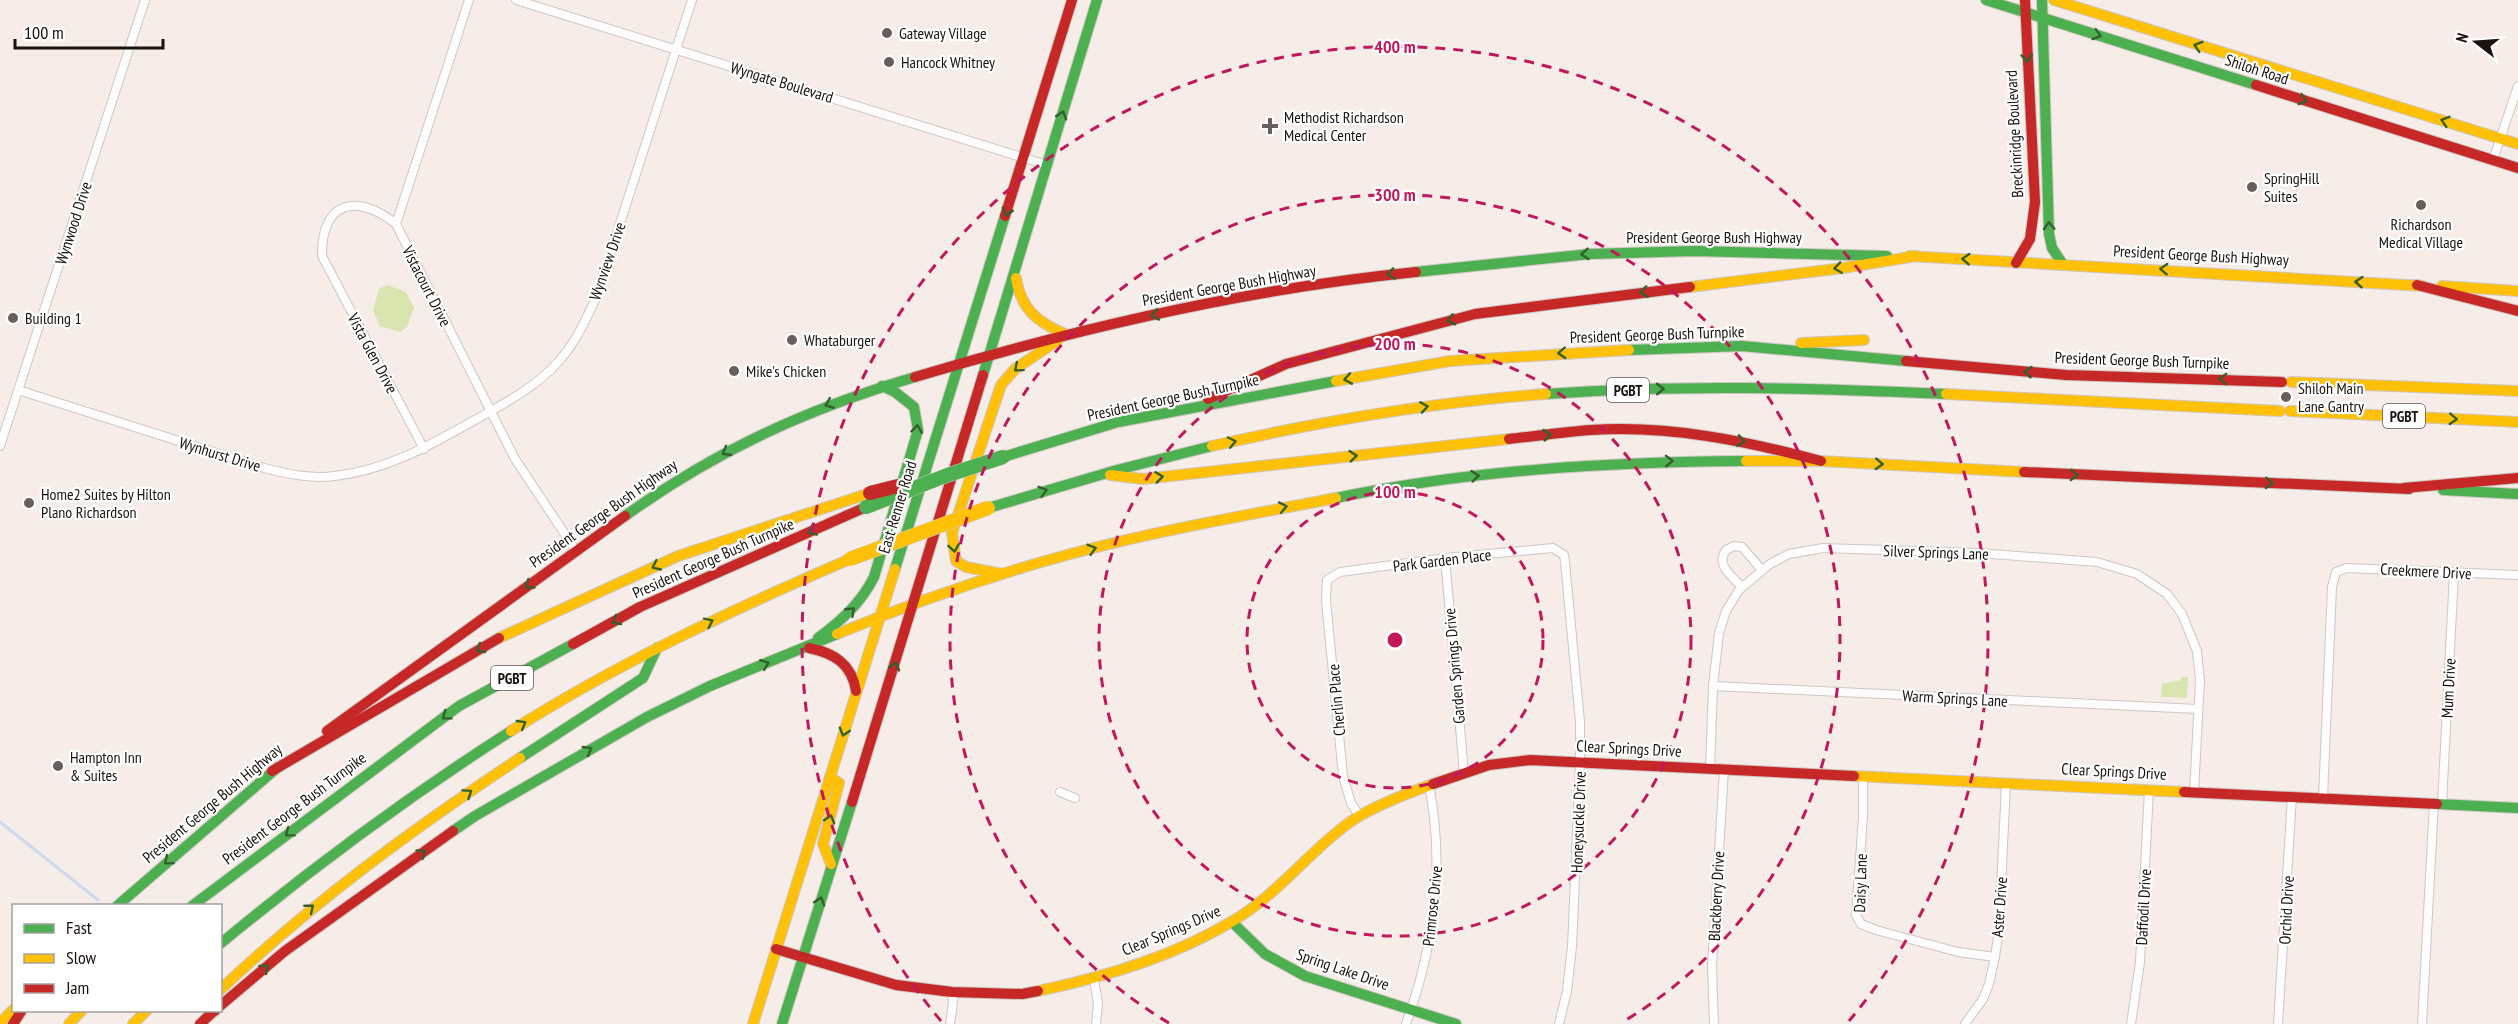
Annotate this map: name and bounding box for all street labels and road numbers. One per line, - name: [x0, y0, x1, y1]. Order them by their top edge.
- street label: Shiloh Road: [2223, 49, 2291, 89]
- street label: Wyngate Boulevard: [728, 57, 836, 107]
- street label: Breckinridge Boulevard: [2001, 70, 2027, 198]
- street label: Wynwood Drive: [50, 179, 96, 267]
- street label: Wynview Drive: [584, 219, 630, 303]
- street label: President George Bush Highway: [1626, 227, 1802, 247]
- street label: President George Bush Highway: [2113, 240, 2289, 270]
- street label: Vistacourt Drive: [398, 241, 456, 330]
- street label: President George Bush Highway: [1141, 260, 1317, 310]
- street label: Vista Glen Drive: [343, 308, 403, 397]
- street label: President George Bush Turnpike: [1569, 321, 1745, 347]
- street label: President George Bush Turnpike: [2054, 347, 2230, 373]
- street label: President George Bush Turnpike: [1085, 369, 1261, 425]
- road number: PGBT: [1607, 378, 1649, 402]
- road number: PGBT: [2383, 404, 2425, 428]
- street label: Wynhurst Drive: [177, 432, 263, 476]
- street label: President George Bush Highway: [525, 454, 681, 572]
- street label: East Renner Road: [873, 458, 921, 556]
- street label: President George Bush Turnpike: [629, 513, 797, 603]
- street label: Silver Springs Lane: [1883, 540, 1989, 564]
- street label: Park Garden Place: [1392, 544, 1492, 576]
- street label: Creekmere Drive: [2380, 559, 2472, 583]
- street label: Garden Springs Drive: [1439, 607, 1469, 725]
- street label: Mum Drive: [2436, 658, 2460, 718]
- street label: Cherlin Place: [1323, 663, 1349, 737]
- road number: PGBT: [491, 666, 533, 690]
- street label: Warm Springs Lane: [1902, 685, 2008, 711]
- street label: Clear Springs Drive: [1576, 735, 1682, 761]
- street label: President George Bush Highway: [138, 739, 286, 867]
- street label: President George Bush Turnpike: [218, 747, 370, 869]
- street label: Clear Springs Drive: [2061, 758, 2167, 784]
- street label: Honeysuckle Drive: [1566, 771, 1590, 873]
- street label: Blackberry Drive: [1704, 851, 1728, 941]
- street label: Daisy Lane: [1849, 853, 1871, 913]
- street label: Primrose Drive: [1418, 865, 1446, 947]
- street label: Daffodil Drive: [2131, 868, 2155, 946]
- street label: Orchid Drive: [2274, 875, 2298, 945]
- street label: Aster Drive: [1987, 876, 2011, 938]
- street label: Clear Springs Drive: [1119, 900, 1223, 960]
- street label: Spring Lake Drive: [1294, 944, 1392, 994]

